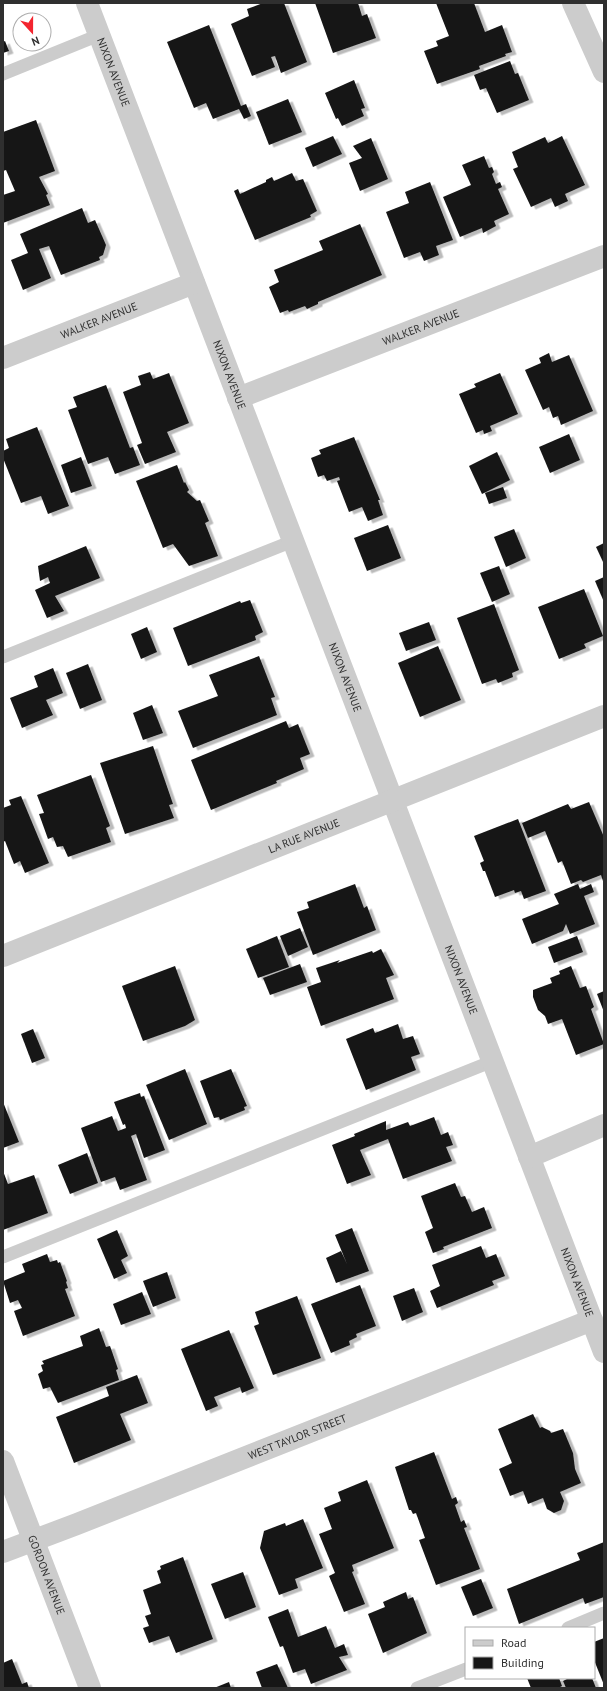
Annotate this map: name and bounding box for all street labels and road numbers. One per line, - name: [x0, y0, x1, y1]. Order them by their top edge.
- street label: NIXON AVENUE: [94, 36, 133, 109]
- street label: WALKER AVENUE: [58, 299, 139, 342]
- street label: WALKER AVENUE: [380, 306, 461, 348]
- street label: NIXON AVENUE: [210, 338, 249, 411]
- street label: NIXON AVENUE: [326, 641, 365, 714]
- street label: LA RUE AVENUE: [266, 815, 342, 856]
- street label: NIXON AVENUE: [442, 943, 481, 1016]
- street label: NIXON AVENUE: [558, 1246, 597, 1319]
- street label: WEST TAYLOR STREET: [246, 1411, 349, 1463]
- street label: GORDON AVENUE: [25, 1533, 68, 1617]

